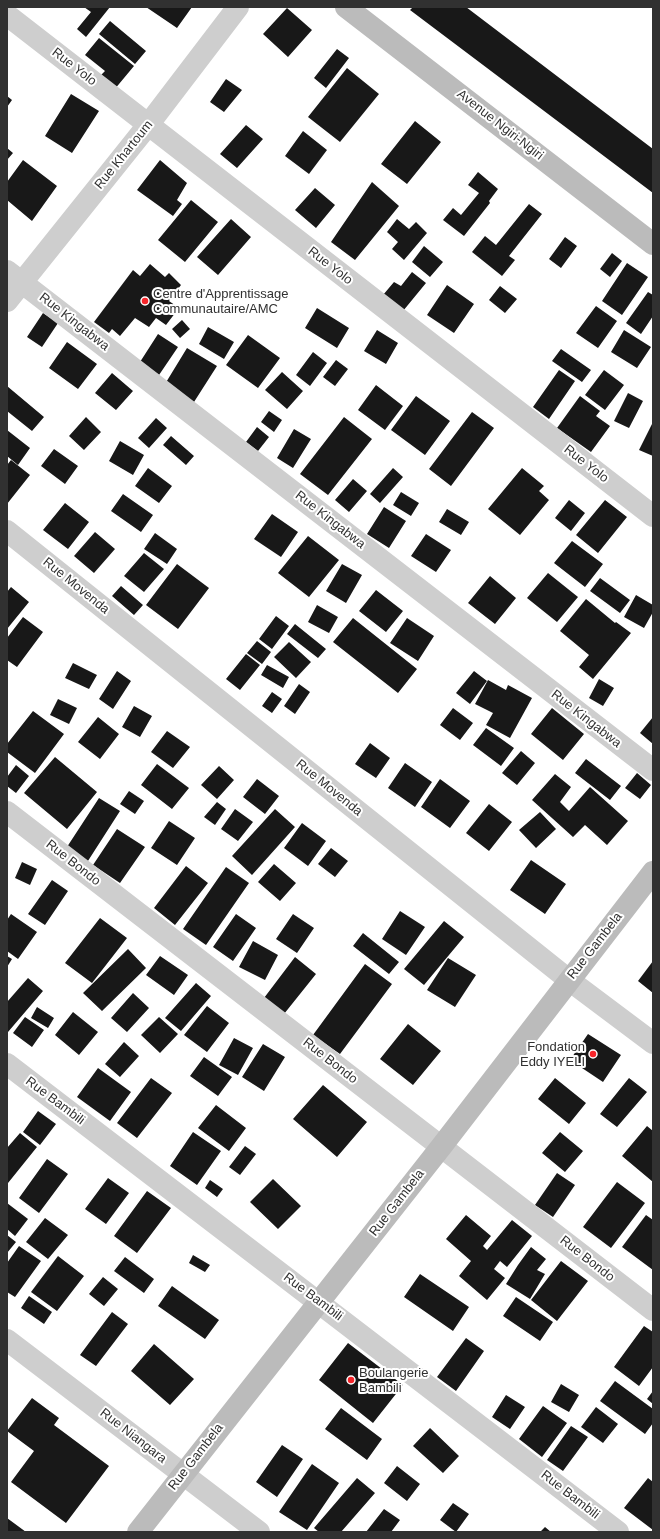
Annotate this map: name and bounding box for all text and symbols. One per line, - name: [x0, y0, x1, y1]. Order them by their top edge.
- street label: Rue Yolo: [49, 45, 99, 89]
- street label: Avenue Ngiri-Ngiri: [454, 86, 546, 164]
- street label: Rue Khartoum: [92, 118, 156, 192]
- street label: Rue Yolo: [305, 244, 355, 288]
- place label: Centre d'Apprentissage Communautaire/AMC: [153, 286, 288, 317]
- street label: Rue Kingabwa: [36, 290, 112, 354]
- marker: Centre d'Apprentissage Communautaire/AMC: [140, 296, 150, 306]
- street label: Rue Yolo: [561, 442, 611, 486]
- street label: Rue Kingabwa: [292, 488, 368, 552]
- street label: Rue Movenda: [40, 554, 112, 618]
- street label: Rue Kingabwa: [548, 687, 624, 751]
- street label: Rue Movenda: [293, 756, 365, 820]
- street label: Rue Bondo: [43, 837, 103, 889]
- street label: Rue Gambela: [564, 910, 626, 982]
- street label: Rue Bondo: [300, 1035, 360, 1087]
- place label: Fondation Eddy IYELI: [520, 1039, 585, 1070]
- marker: Fondation Eddy IYELI: [588, 1049, 598, 1059]
- street label: Rue Bambili: [22, 1074, 88, 1128]
- street label: Rue Gambela: [366, 1167, 428, 1239]
- street label: Rue Bondo: [557, 1233, 617, 1285]
- street label: Rue Bambili: [280, 1270, 346, 1324]
- place label: Boulangerie Bambili: [359, 1365, 428, 1396]
- marker: Boulangerie Bambili: [346, 1375, 356, 1385]
- street label: Rue Niangara: [97, 1405, 169, 1467]
- street label: Rue Gambela: [165, 1421, 227, 1493]
- street label: Rue Bambili: [538, 1467, 602, 1523]

